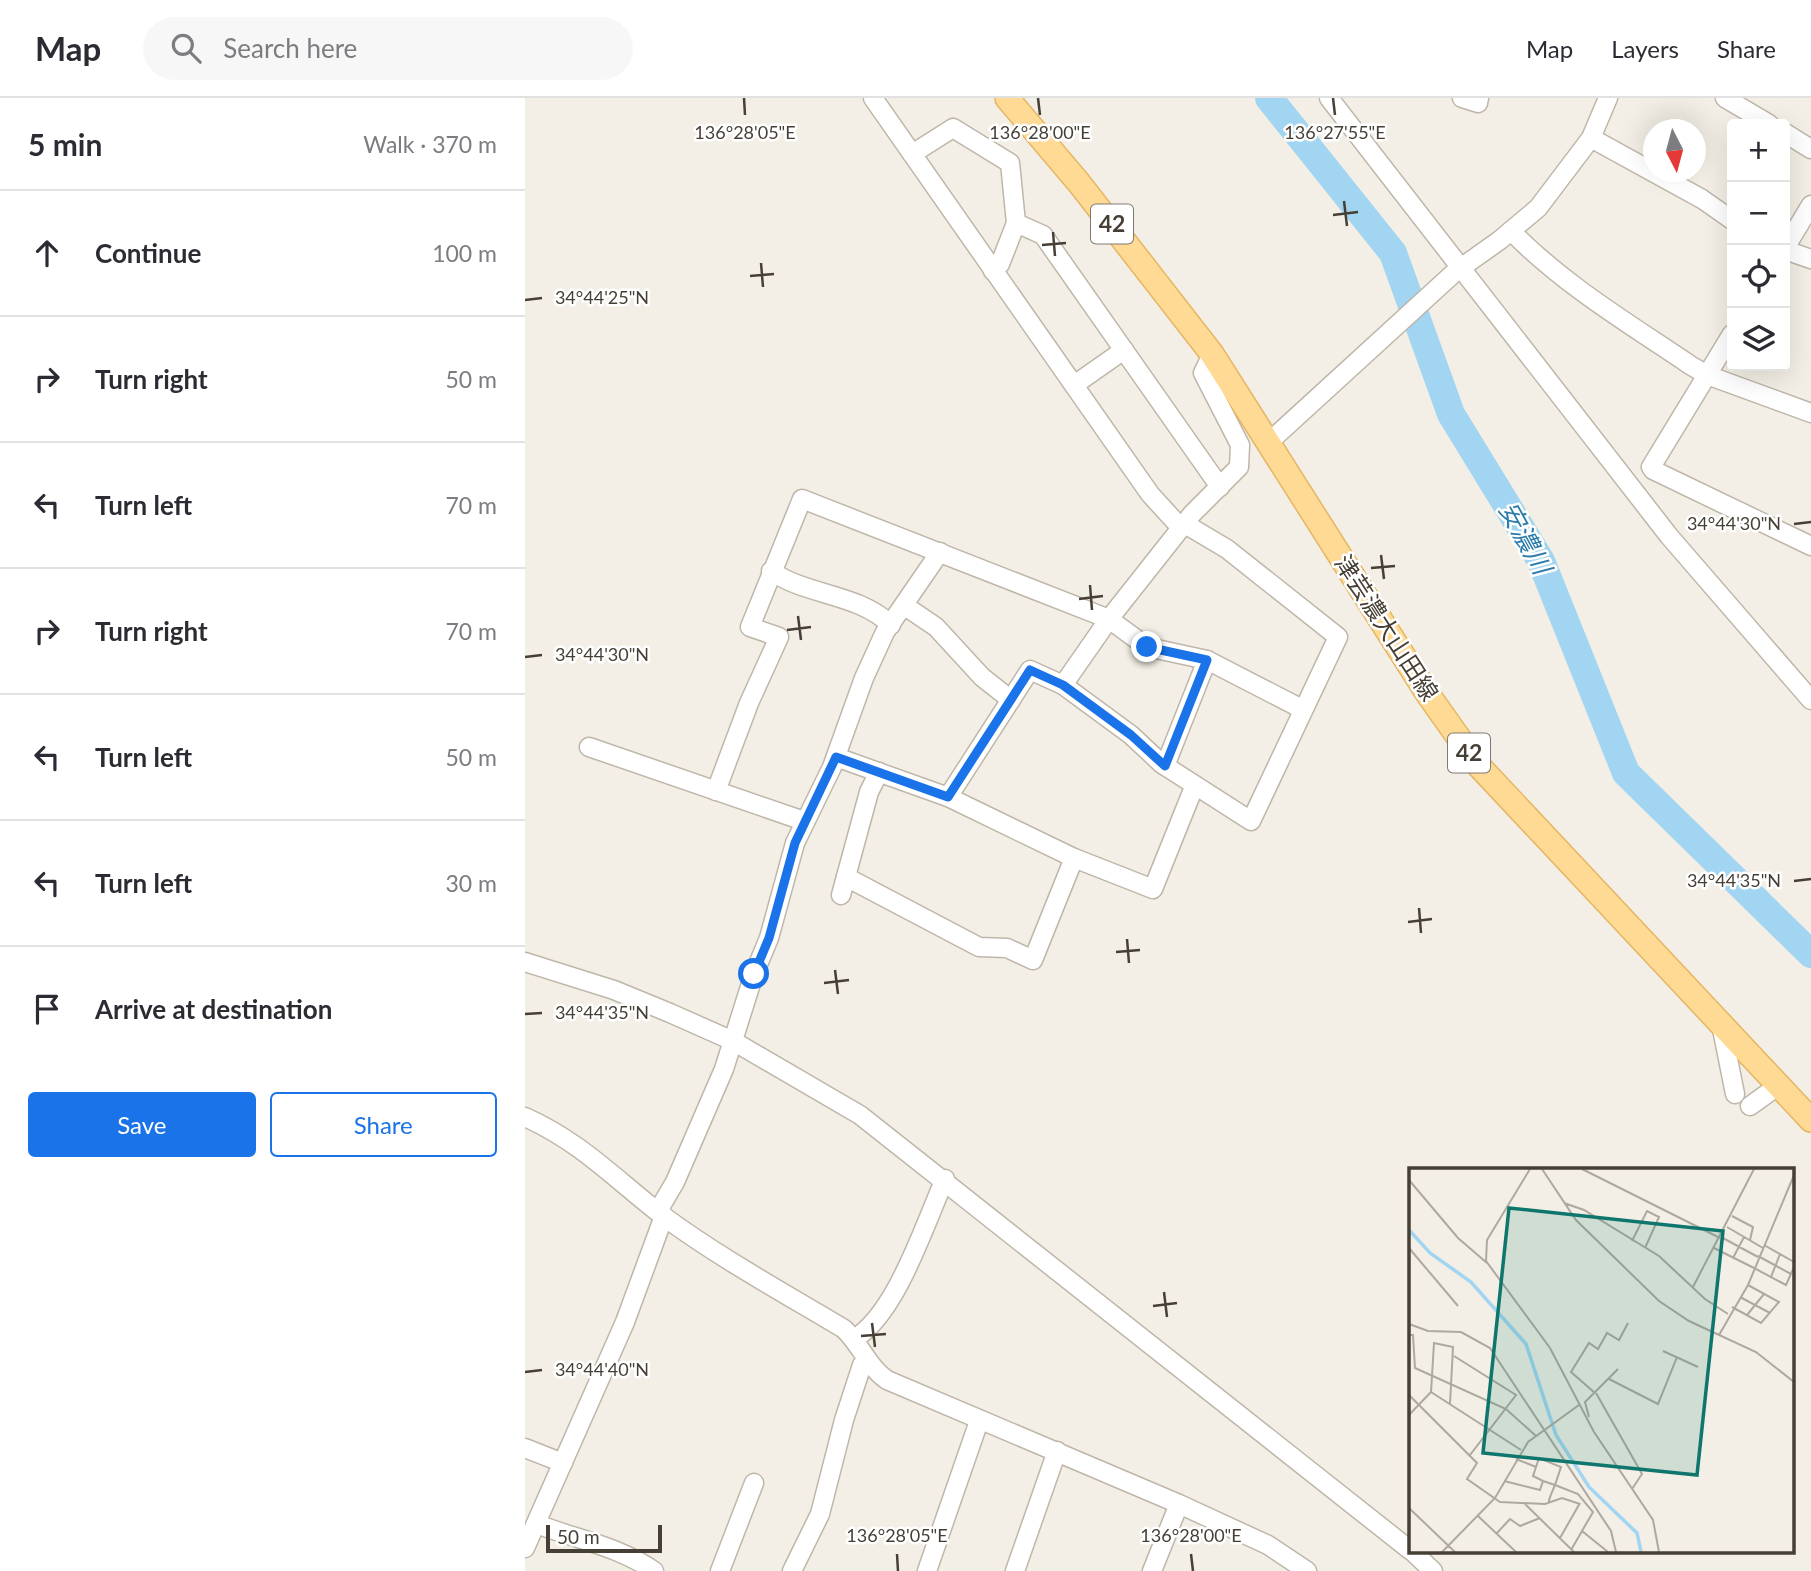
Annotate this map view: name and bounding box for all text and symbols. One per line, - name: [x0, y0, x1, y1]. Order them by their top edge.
- search box: [143, 17, 633, 80]
- text: Map: [35, 28, 101, 68]
- icon: search: [167, 29, 205, 67]
- text: Search here: [223, 32, 357, 64]
- text: Map: [1526, 34, 1573, 63]
- text: Layers: [1611, 34, 1679, 63]
- text: Share: [1717, 34, 1776, 63]
- north arrow: [1643, 119, 1706, 182]
- map controls: [1727, 119, 1790, 371]
- button: +: [1727, 119, 1790, 182]
- text: 136°28'05"E: [694, 121, 796, 143]
- text: 136°28'00"E: [989, 121, 1091, 143]
- text: 136°27'55"E: [1284, 121, 1386, 143]
- text: 5 min: [28, 126, 102, 162]
- text: Walk · 370 m: [363, 130, 497, 158]
- button: −: [1727, 182, 1790, 245]
- road number: 42: [1091, 204, 1133, 244]
- icon: ahead: [28, 234, 66, 272]
- text: Continue: [95, 237, 201, 269]
- text: 100 m: [432, 239, 497, 267]
- button: locate: [1727, 245, 1790, 308]
- text: 34°44'25"N: [555, 286, 649, 308]
- button: layers: [1727, 308, 1790, 371]
- icon: right: [28, 360, 66, 398]
- text: Turn right: [95, 363, 208, 395]
- text: 50 m: [446, 365, 497, 393]
- icon: left: [28, 486, 66, 524]
- text: Turn left: [95, 489, 192, 521]
- text: 70 m: [446, 491, 497, 519]
- water label: 安濃川: [1493, 496, 1560, 582]
- text: 34°44'30"N: [1687, 512, 1781, 534]
- street label: 津芸濃大山田線: [1329, 549, 1445, 706]
- icon: right: [28, 612, 66, 650]
- text: Turn right: [95, 615, 208, 647]
- text: 70 m: [446, 617, 497, 645]
- route end: [1131, 631, 1162, 662]
- text: 34°44'30"N: [555, 643, 649, 665]
- road number: 42: [1448, 734, 1490, 772]
- icon: left: [28, 738, 66, 776]
- text: Turn left: [95, 741, 192, 773]
- text: 50 m: [446, 743, 497, 771]
- icon: left: [28, 864, 66, 902]
- text: Turn left: [95, 867, 192, 899]
- text: 30 m: [446, 869, 497, 897]
- text: 34°44'35"N: [1687, 869, 1781, 891]
- route start: [738, 958, 769, 989]
- icon: arrive: [28, 990, 66, 1028]
- text: Arrive at destination: [95, 993, 332, 1025]
- text: 34°44'35"N: [555, 1001, 649, 1023]
- button: Save: [28, 1092, 256, 1157]
- button: Share: [270, 1092, 497, 1157]
- inset map: [1409, 1168, 1793, 1554]
- text: 34°44'40"N: [555, 1358, 649, 1380]
- scale bar: [546, 1522, 661, 1554]
- text: 136°28'05"E: [846, 1524, 948, 1546]
- text: 136°28'00"E: [1140, 1524, 1242, 1546]
- text: 50 m: [557, 1525, 600, 1548]

